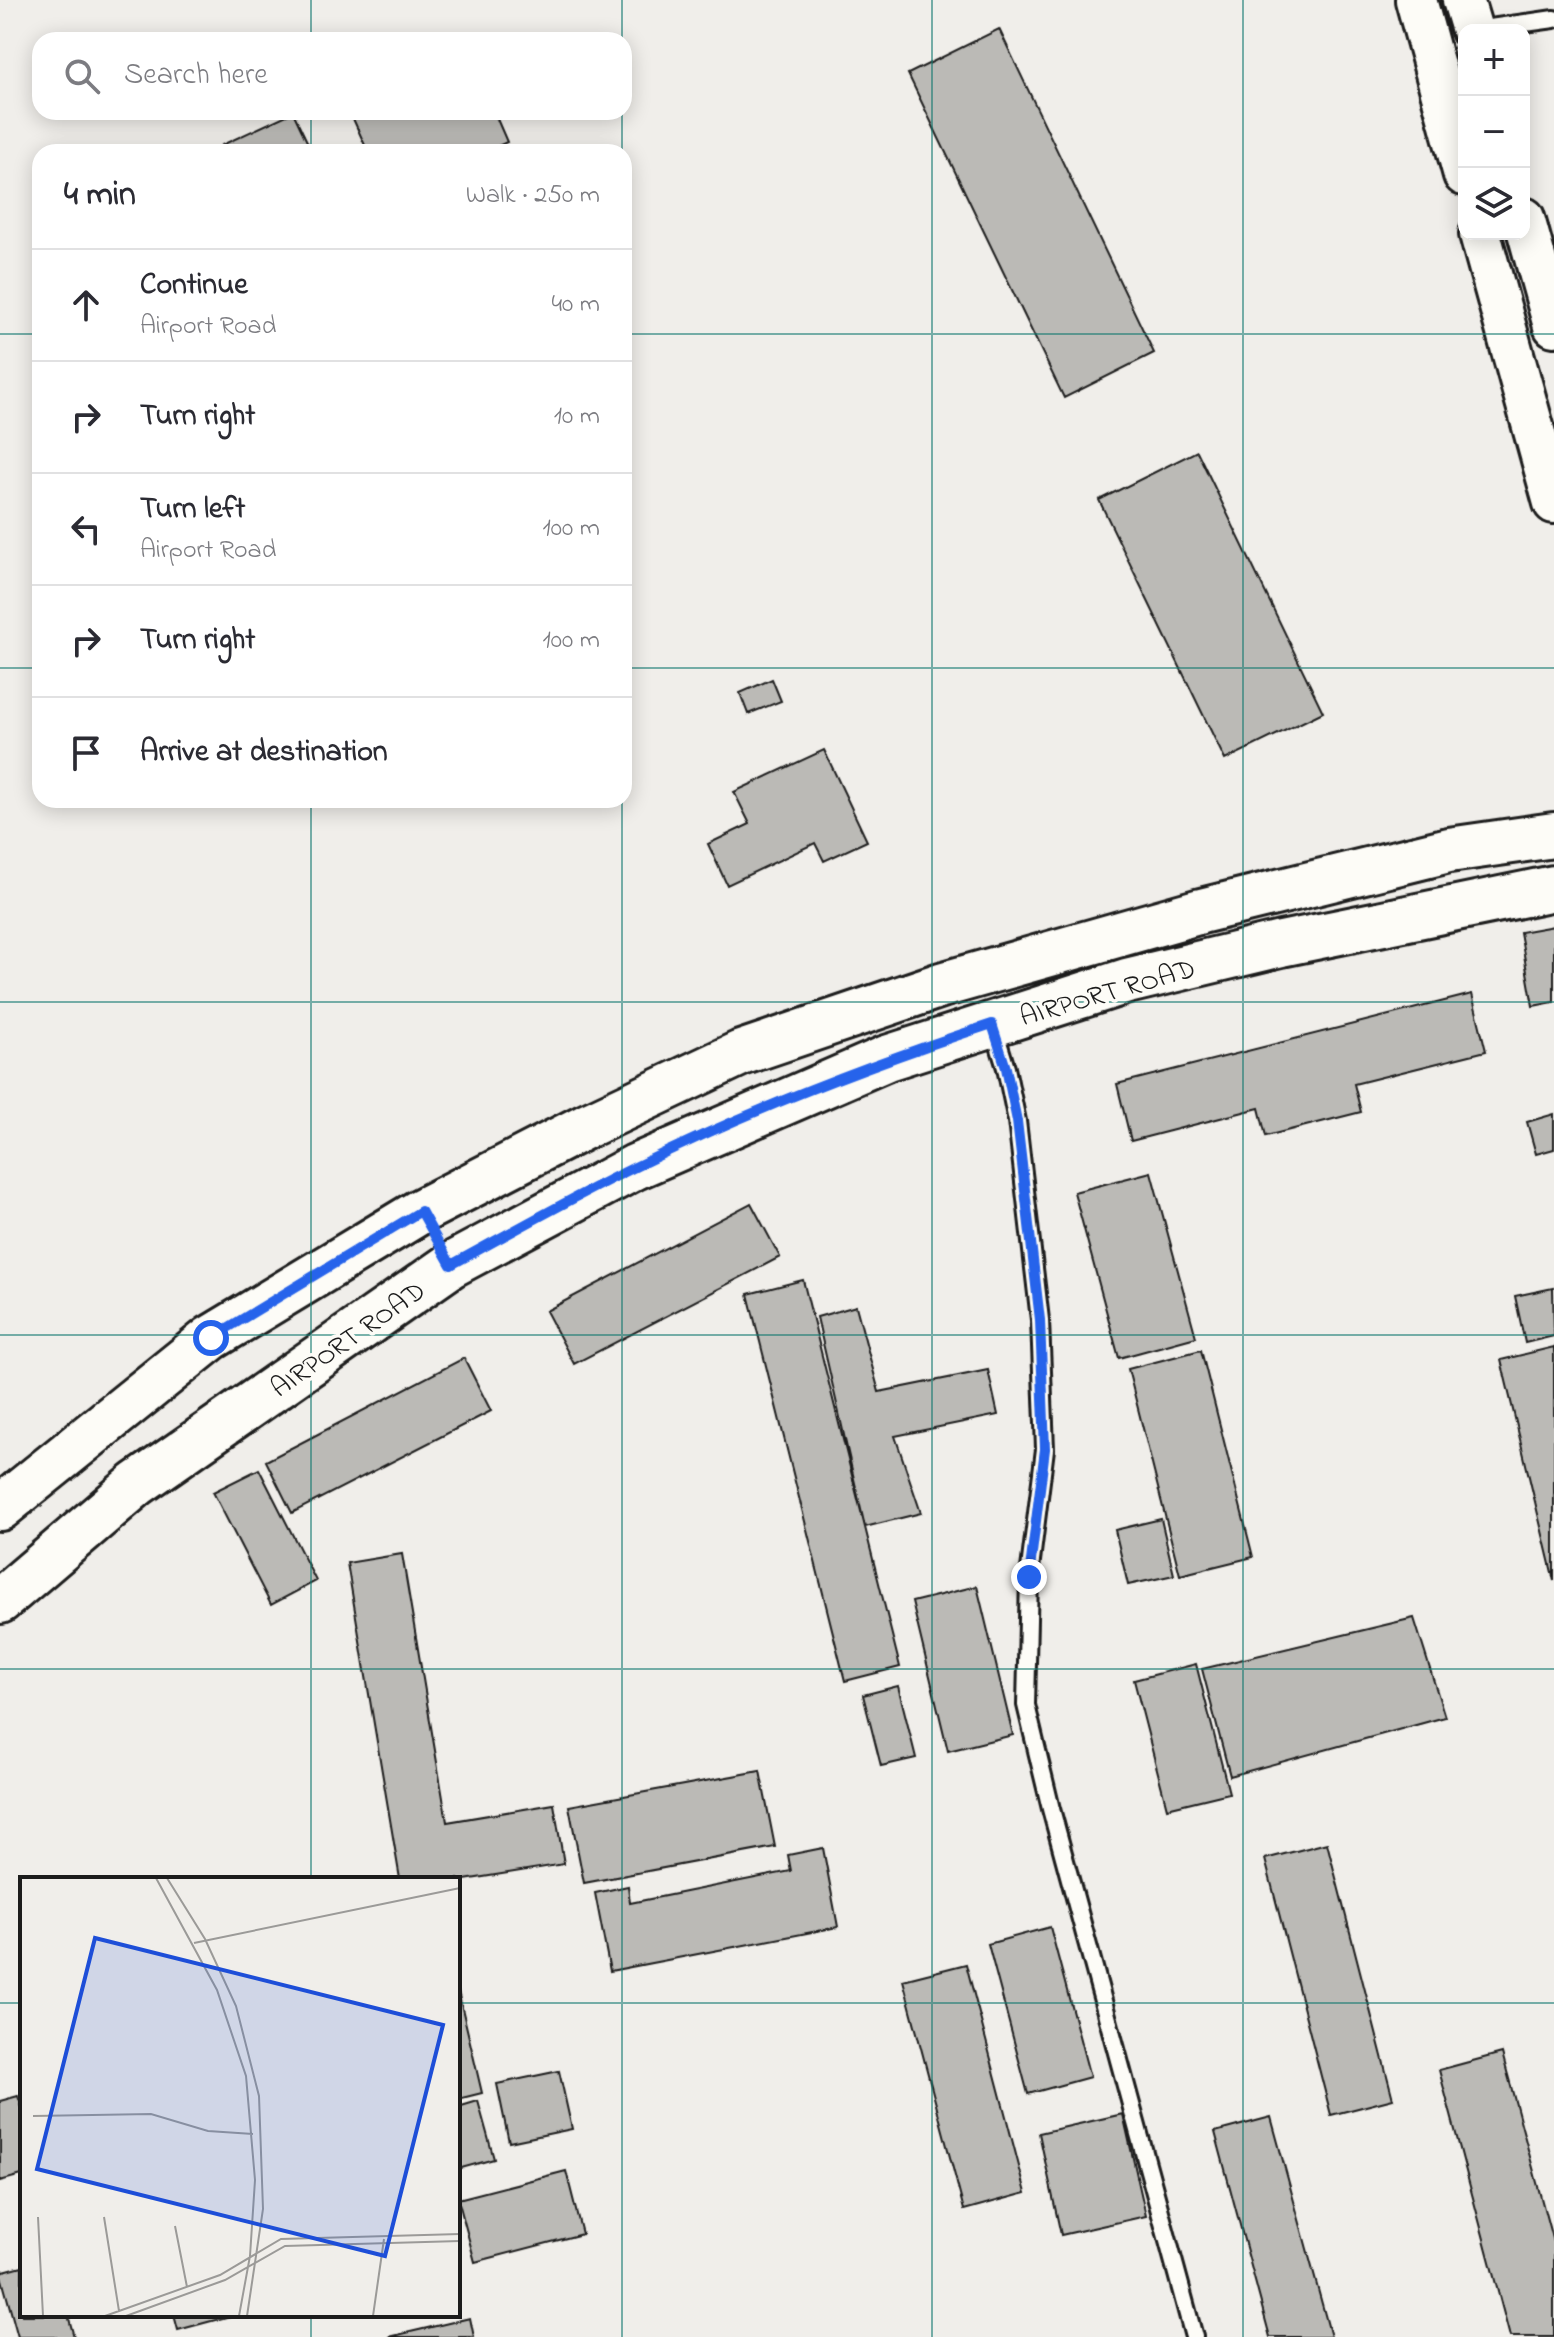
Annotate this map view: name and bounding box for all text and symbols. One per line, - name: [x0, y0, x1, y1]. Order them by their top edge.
- map controls: [1458, 24, 1530, 240]
- button: +: [1458, 24, 1530, 96]
- search box: [32, 32, 632, 120]
- icon: search: [60, 54, 104, 98]
- text: Search here: [124, 54, 268, 98]
- button: −: [1458, 96, 1530, 168]
- button: layers: [1458, 168, 1530, 240]
- text: 4 min: [64, 171, 136, 221]
- text: Walk · 250 m: [466, 177, 600, 215]
- text: Continue: [140, 264, 248, 308]
- icon: ahead: [64, 283, 108, 327]
- text: 40 m: [551, 286, 600, 324]
- text: Airport Road: [140, 308, 276, 346]
- icon: right: [64, 395, 108, 439]
- text: Turn right: [140, 395, 255, 439]
- text: 10 m: [554, 398, 600, 436]
- text: Turn left: [140, 488, 245, 532]
- icon: left: [64, 507, 108, 551]
- text: 100 m: [543, 510, 600, 548]
- text: Airport Road: [140, 532, 276, 570]
- icon: right: [64, 619, 108, 663]
- text: Turn right: [140, 619, 255, 663]
- text: 100 m: [543, 622, 600, 660]
- icon: arrive: [64, 731, 108, 775]
- text: Arrive at destination: [140, 731, 388, 775]
- street label: AIRPORT ROAD: [1015, 950, 1201, 1039]
- street label: AIRPORT ROAD: [263, 1272, 435, 1410]
- route start: [193, 1320, 229, 1356]
- route end: [1011, 1559, 1047, 1595]
- inset map: [20, 1877, 460, 2317]

